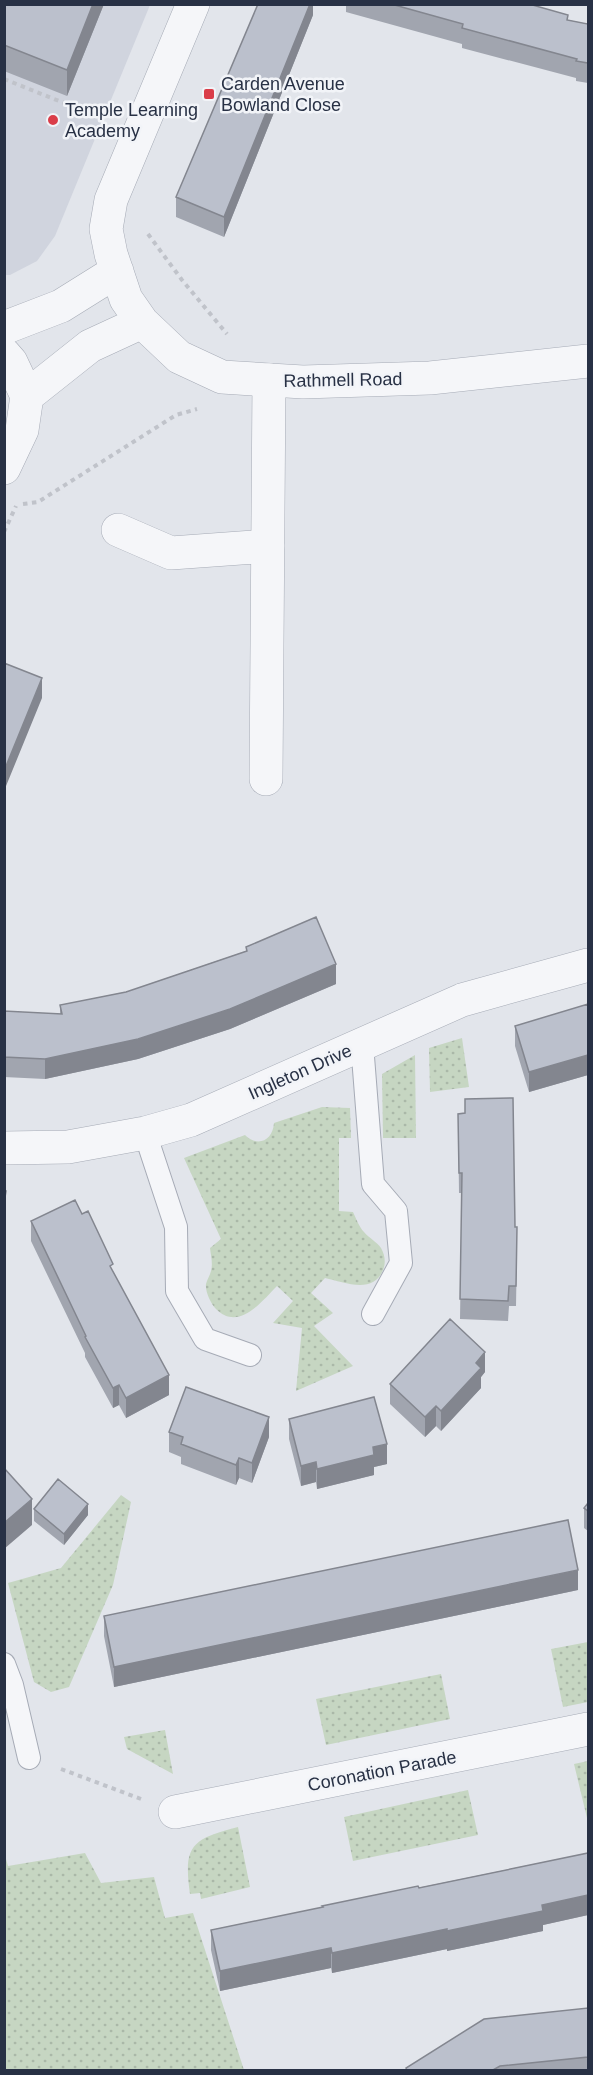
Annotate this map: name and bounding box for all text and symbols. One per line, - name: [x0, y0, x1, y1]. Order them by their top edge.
- place label: Carden Avenue Bowland Close: [221, 74, 345, 115]
- marker: Carden Avenue Bowland Close: [202, 87, 216, 101]
- place label: Temple Learning Academy: [65, 100, 198, 141]
- marker: Temple Learning Academy: [46, 113, 60, 127]
- street label: Rathmell Road: [283, 369, 403, 391]
- street label: Ingleton Drive: [245, 1040, 355, 1104]
- street label: Coronation Parade: [306, 1747, 458, 1795]

